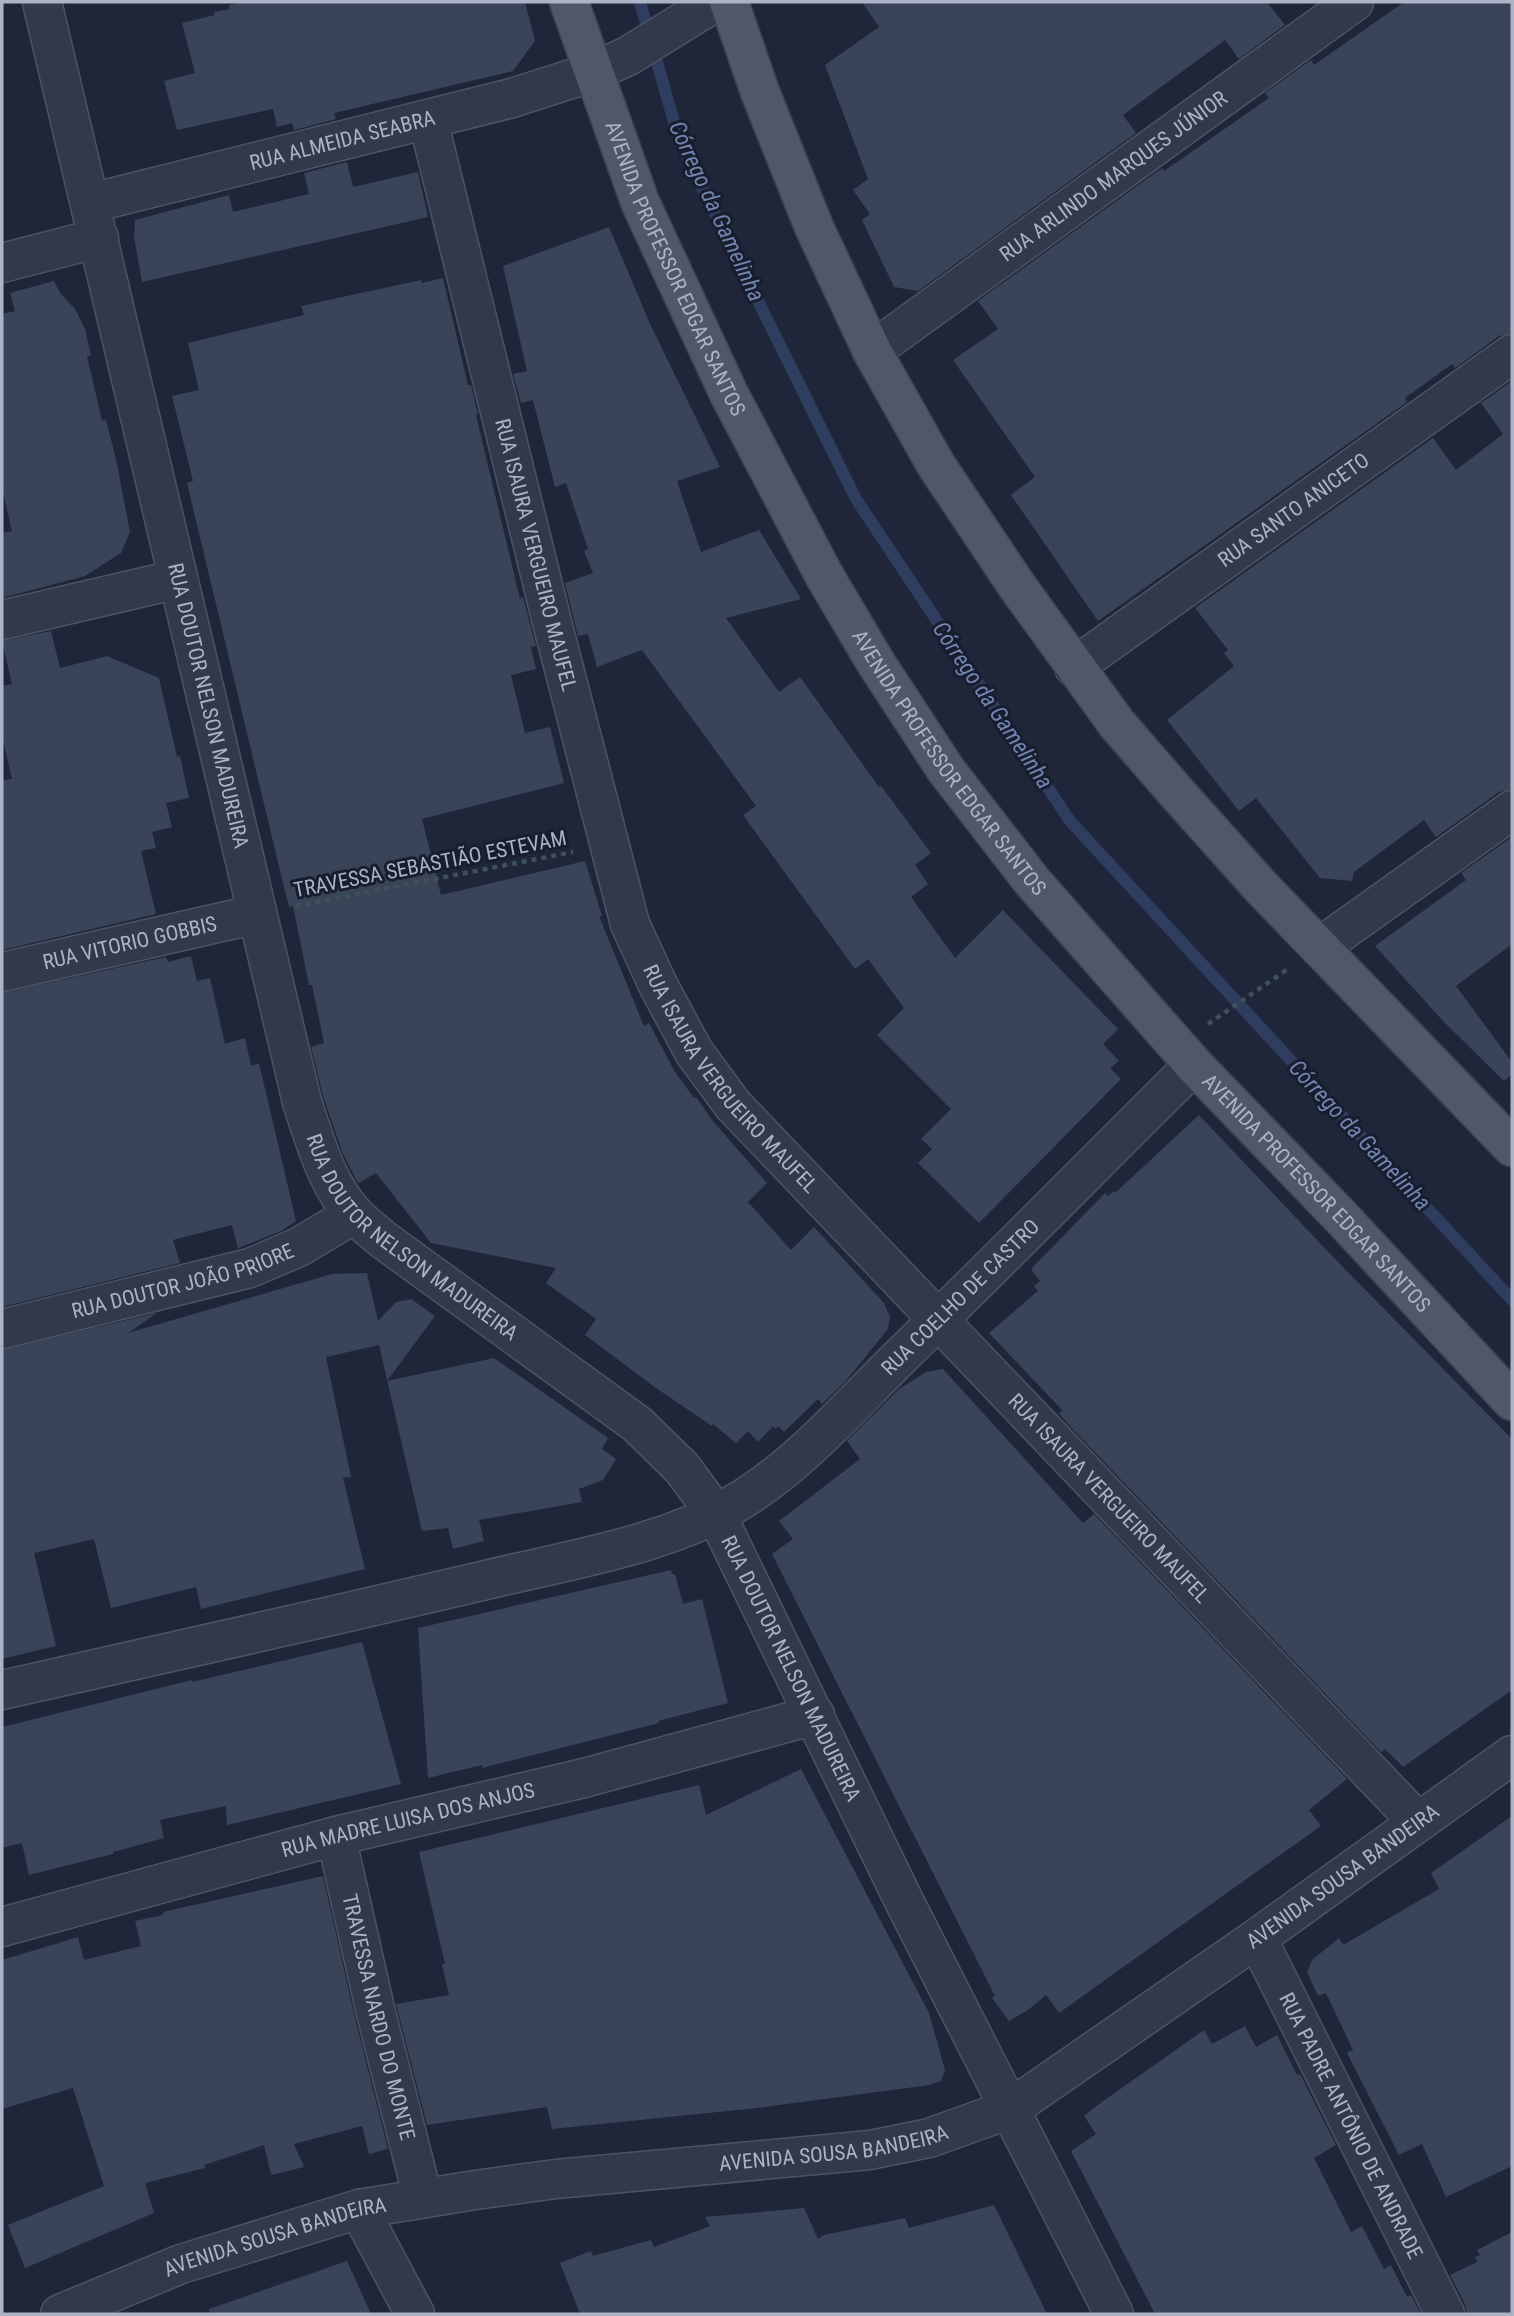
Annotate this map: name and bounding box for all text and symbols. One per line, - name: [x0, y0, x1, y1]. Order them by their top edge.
- street label: RUA ARLINDO MARQUES JÚNIOR: [995, 86, 1232, 266]
- street label: RUA ALMEIDA SEABRA: [247, 106, 438, 175]
- water label: Córrego da Gamelinha: [663, 117, 770, 306]
- street label: AVENIDA PROFESSOR EDGAR SANTOS: [600, 118, 750, 420]
- street label: RUA ISAURA VERGUEIRO MAUFEL: [490, 416, 581, 694]
- street label: RUA SANTO ANICETO: [1214, 448, 1374, 572]
- street label: RUA DOUTOR NELSON MADUREIRA: [163, 561, 254, 851]
- water label: Córrego da Gamelinha: [927, 617, 1059, 794]
- street label: AVENIDA PROFESSOR EDGAR SANTOS: [847, 626, 1051, 900]
- street label: TRAVESSA SEBASTIÃO ESTEVAM: [292, 826, 568, 902]
- street label: RUA VITORIO GOBBIS: [40, 912, 219, 974]
- street label: RUA ISAURA VERGUEIRO MAUFEL: [638, 961, 822, 1198]
- water label: Córrego da Gamelinha: [1283, 1055, 1436, 1216]
- street label: AVENIDA PROFESSOR EDGAR SANTOS: [1197, 1069, 1435, 1317]
- street label: RUA DOUTOR NELSON MADUREIRA: [301, 1131, 523, 1345]
- street label: RUA COELHO DE CASTRO: [877, 1214, 1044, 1380]
- street label: RUA DOUTOR JOÃO PRIORE: [69, 1239, 297, 1323]
- street label: RUA ISAURA VERGUEIRO MAUFEL: [1003, 1389, 1214, 1608]
- street label: RUA DOUTOR NELSON MADUREIRA: [716, 1532, 866, 1805]
- street label: RUA MADRE LUISA DOS ANJOS: [279, 1778, 537, 1862]
- street label: AVENIDA SOUSA BANDEIRA: [1242, 1799, 1444, 1954]
- street label: TRAVESSA NARDO DO MONTE: [337, 1892, 420, 2143]
- street label: RUA PADRE ANTÔNIO DE ANDRADE: [1274, 1989, 1427, 2263]
- street label: AVENIDA SOUSA BANDEIRA: [718, 2120, 951, 2176]
- street label: AVENIDA SOUSA BANDEIRA: [160, 2193, 388, 2282]

